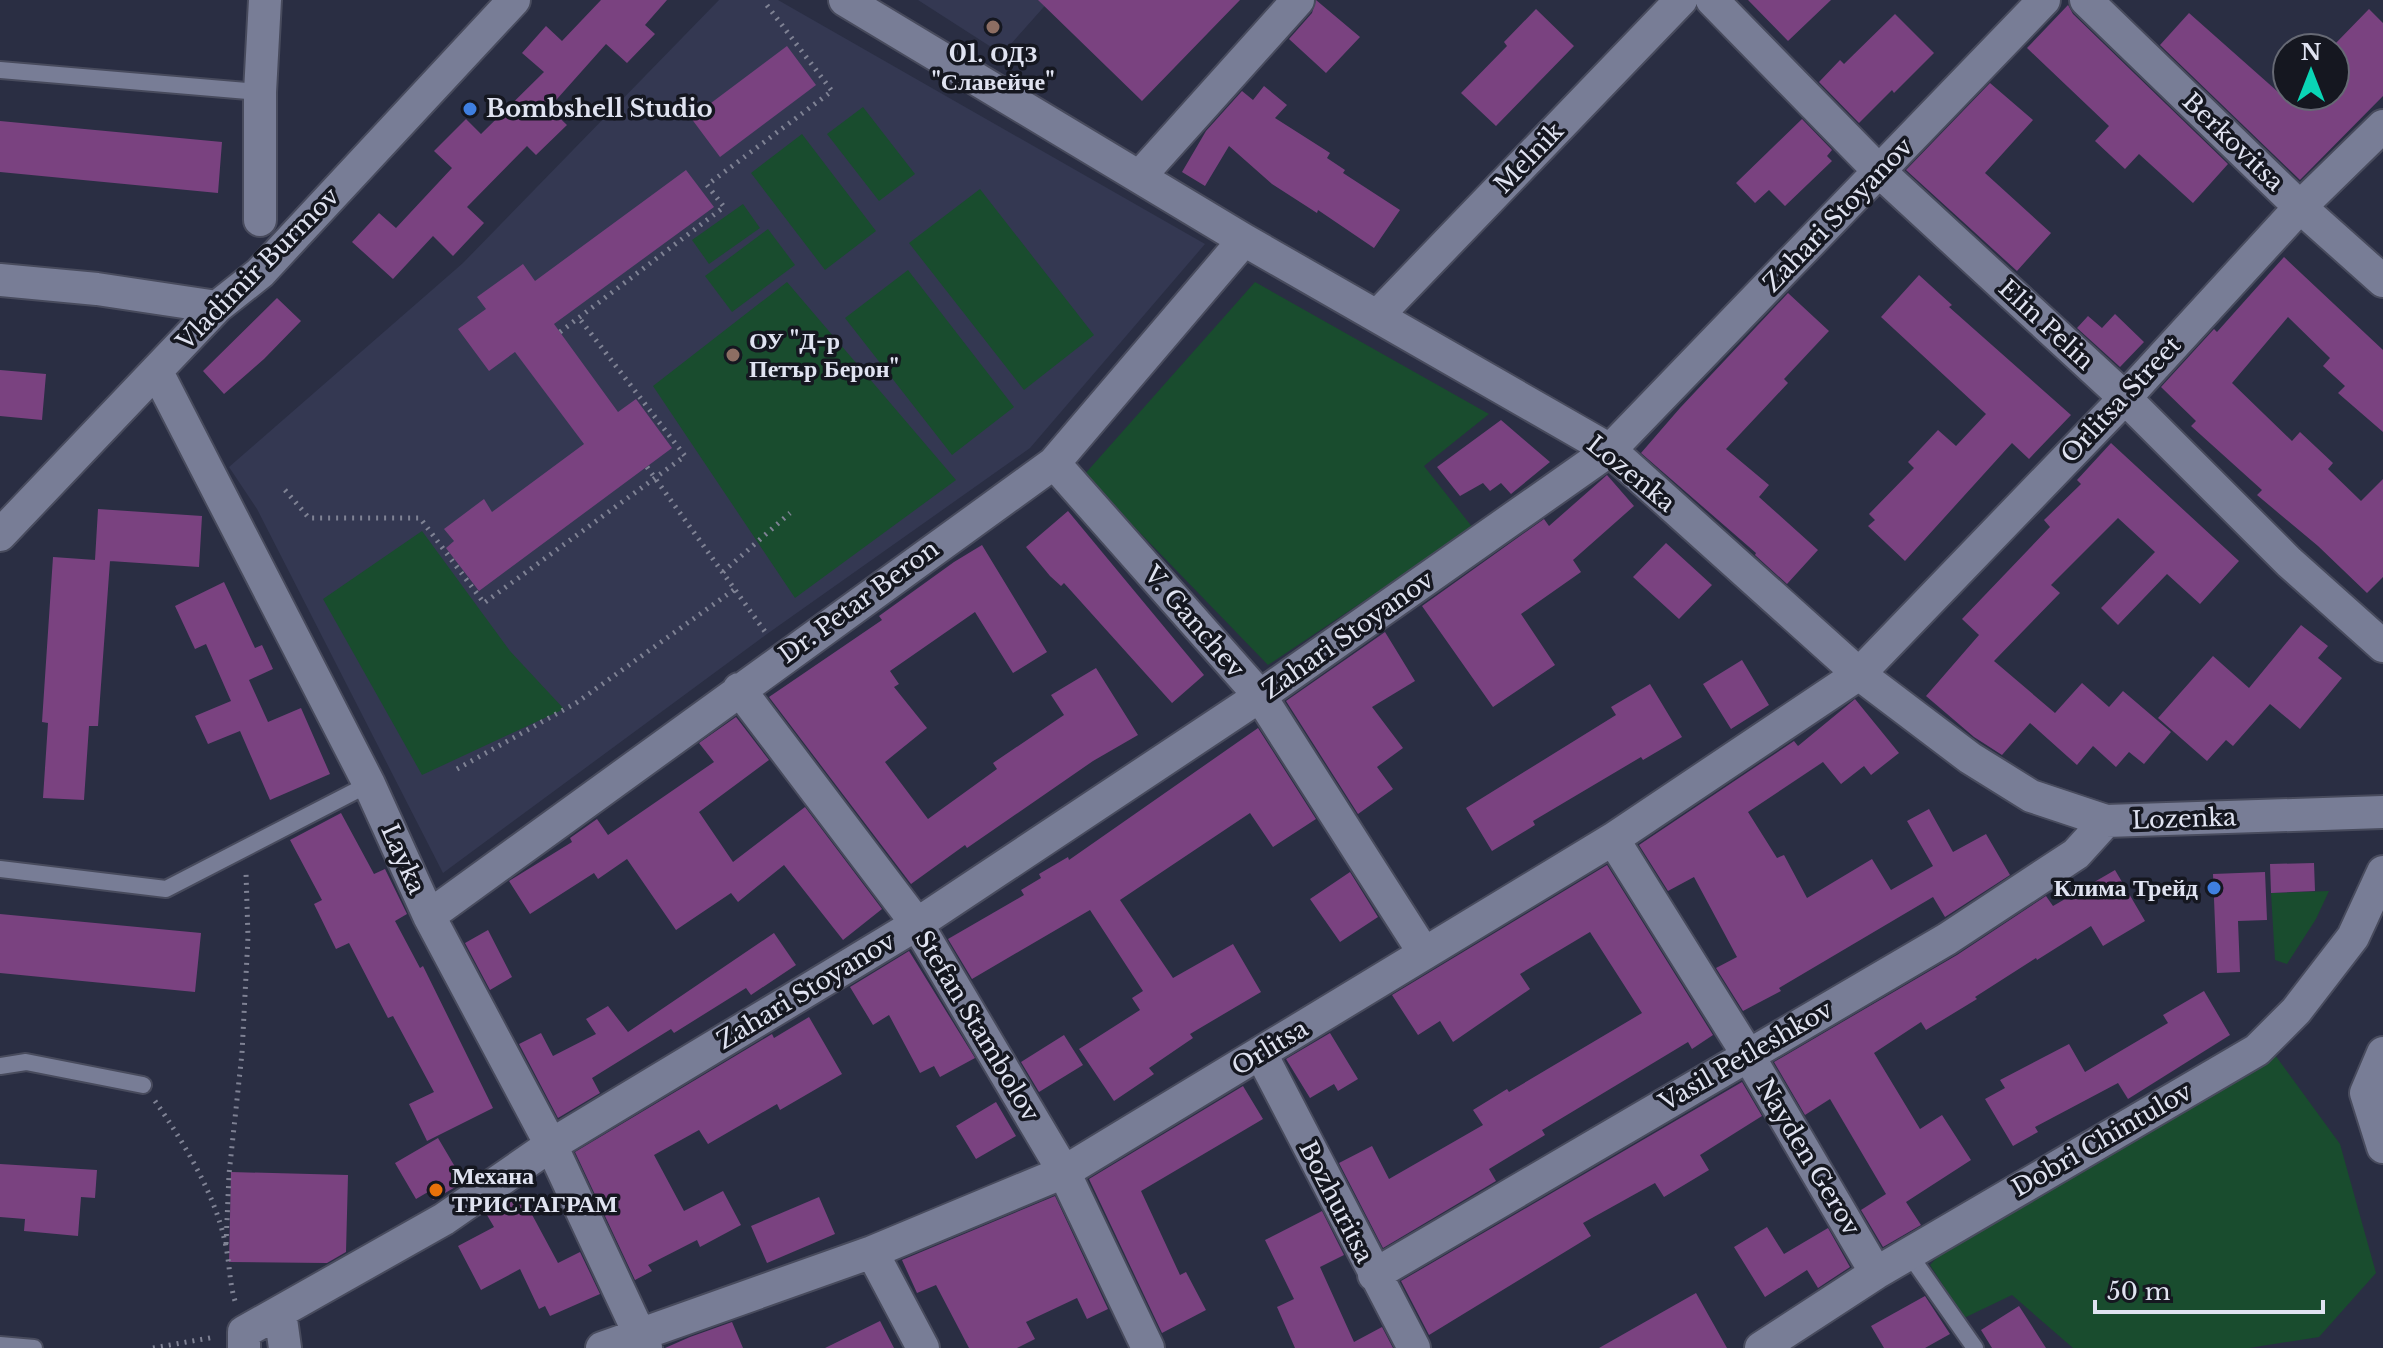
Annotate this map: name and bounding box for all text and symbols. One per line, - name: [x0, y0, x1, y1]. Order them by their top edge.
- marker: 01. ОДЗ "Славейче": [984, 18, 1002, 36]
- north arrow: [2271, 32, 2351, 112]
- place label: 01. ОДЗ "Славейче": [931, 39, 1055, 96]
- text: N: [2301, 39, 2322, 66]
- street label: Berkovitsa: [2177, 86, 2290, 197]
- place label: Bombshell Studio: [486, 94, 713, 123]
- marker: Bombshell Studio: [461, 100, 479, 118]
- street label: Melnik: [1488, 116, 1569, 199]
- street label: Zahari Stoyanov: [1757, 131, 1919, 298]
- street label: Vladimir Burmov: [170, 181, 345, 357]
- street label: Elin Pelin: [1993, 273, 2100, 376]
- place label: ОУ "Д-р Петър Берон": [749, 326, 899, 383]
- street label: Orlitsa Street: [2055, 330, 2187, 469]
- marker: ОУ "Д-р Петър Берон": [724, 346, 742, 364]
- street label: Lozenka: [1581, 429, 1682, 518]
- street label: Dr. Petar Beron: [773, 534, 944, 669]
- street label: V. Ganchev: [1137, 559, 1251, 684]
- street label: Zahari Stoyanov: [1256, 564, 1439, 705]
- street label: Lozenka: [2131, 802, 2238, 835]
- street label: Layka: [375, 819, 432, 899]
- place label: Клима Трейд: [2054, 873, 2198, 902]
- marker: Клима Трейд: [2205, 879, 2223, 897]
- street label: Stefan Stambolov: [909, 925, 1046, 1127]
- street label: Zahari Stoyanov: [711, 926, 900, 1055]
- street label: Vasil Petleshkov: [1653, 994, 1838, 1117]
- street label: Orlitsa: [1227, 1013, 1314, 1081]
- street label: Nayden Gerov: [1750, 1073, 1867, 1241]
- street label: Dobri Chintulov: [2007, 1076, 2197, 1203]
- street label: Bozhuritsa: [1293, 1136, 1380, 1268]
- place label: Механа ТРИСТАГРАМ: [452, 1161, 618, 1218]
- marker: Механа ТРИСТАГРАМ: [427, 1181, 445, 1199]
- scale bar: [2095, 1264, 2323, 1314]
- text: 50 m: [2107, 1277, 2171, 1306]

